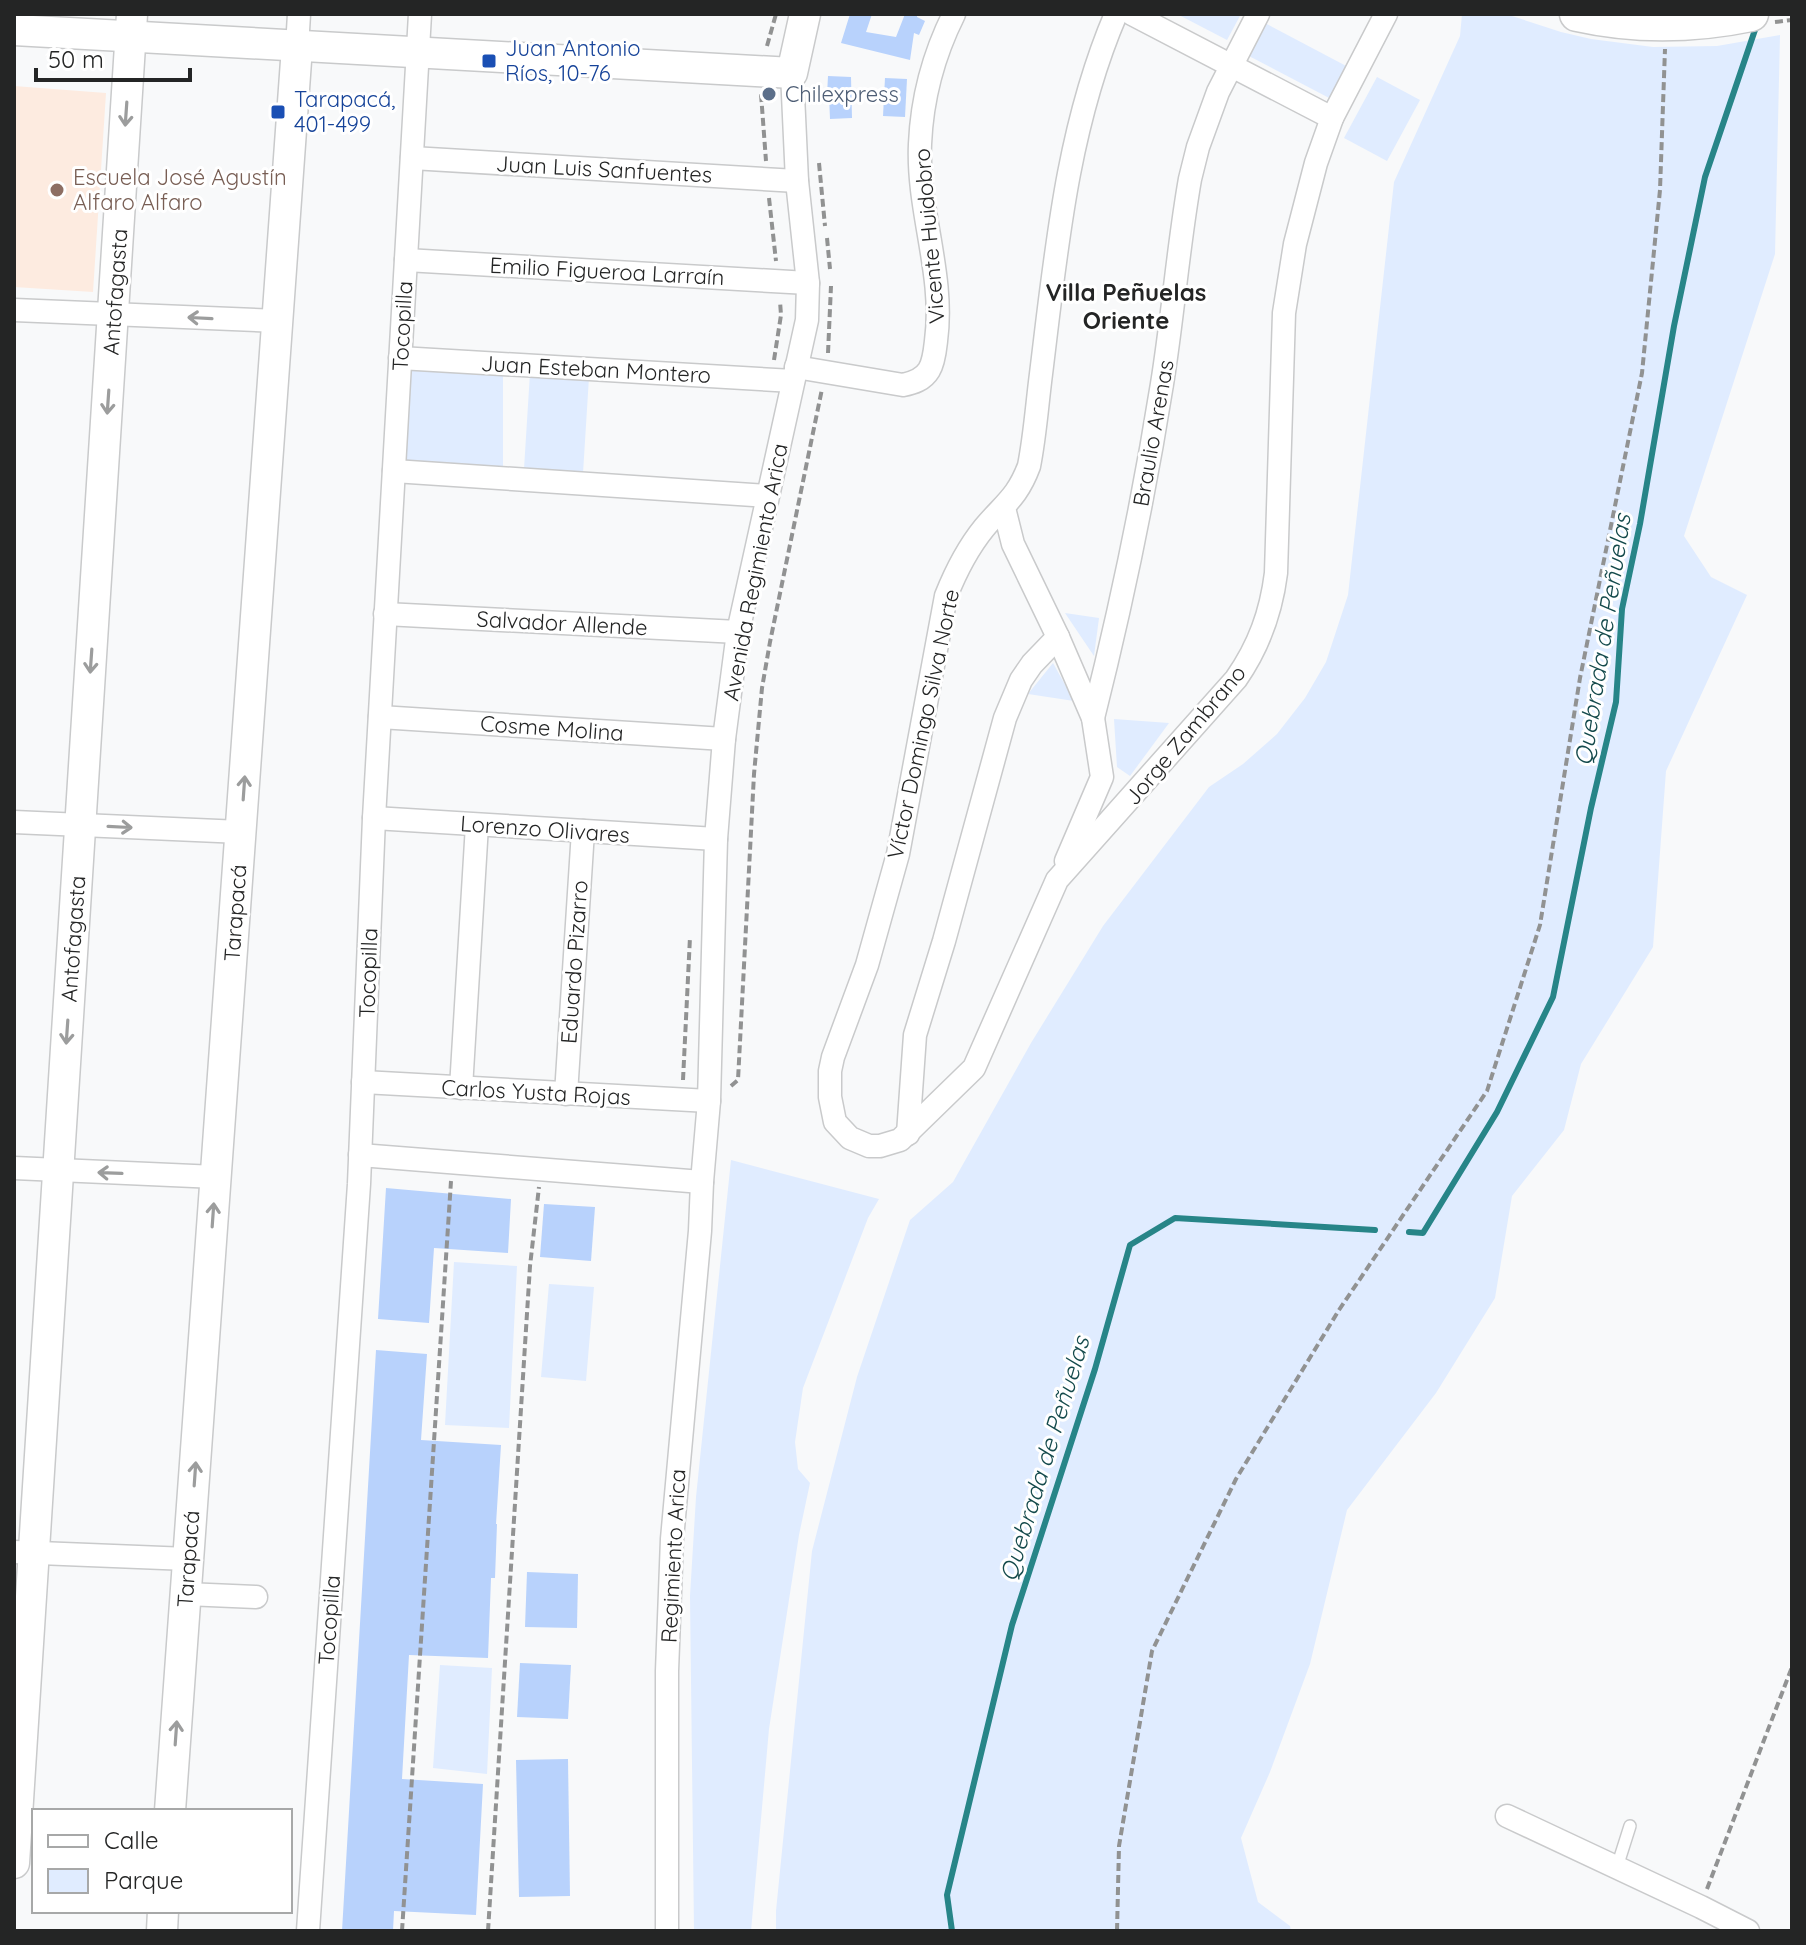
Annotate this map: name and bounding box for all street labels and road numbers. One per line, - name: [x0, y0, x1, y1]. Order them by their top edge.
- street label: Vicente Huidobro: [907, 147, 951, 325]
- street label: Juan Luis Sanfuentes: [495, 149, 713, 189]
- street label: Antofagasta: [97, 228, 133, 356]
- street label: Emilio Figueroa Larraín: [489, 251, 725, 291]
- street label: Tocopilla: [386, 280, 418, 372]
- street label: Juan Esteban Montero: [480, 349, 712, 389]
- street label: Braulio Arenas: [1126, 358, 1180, 508]
- street label: Avenida Regimiento Arica: [716, 441, 794, 703]
- street label: Víctor Domingo Silva Norte: [881, 586, 965, 862]
- street label: Salvador Allende: [476, 605, 648, 641]
- street label: Jorge Zambrano: [1118, 659, 1252, 811]
- street label: Cosme Molina: [479, 709, 625, 747]
- street label: Lorenzo Olivares: [459, 809, 631, 849]
- street label: Tarapacá: [218, 863, 252, 963]
- street label: Antofagasta: [55, 875, 91, 1003]
- street label: Eduardo Pizarro: [554, 879, 594, 1045]
- street label: Tocopilla: [352, 927, 384, 1019]
- street label: Carlos Yusta Rojas: [441, 1073, 631, 1111]
- street label: Regimiento Arica: [654, 1468, 692, 1644]
- street label: Tarapacá: [171, 1509, 205, 1609]
- street label: Tocopilla: [312, 1574, 346, 1666]

